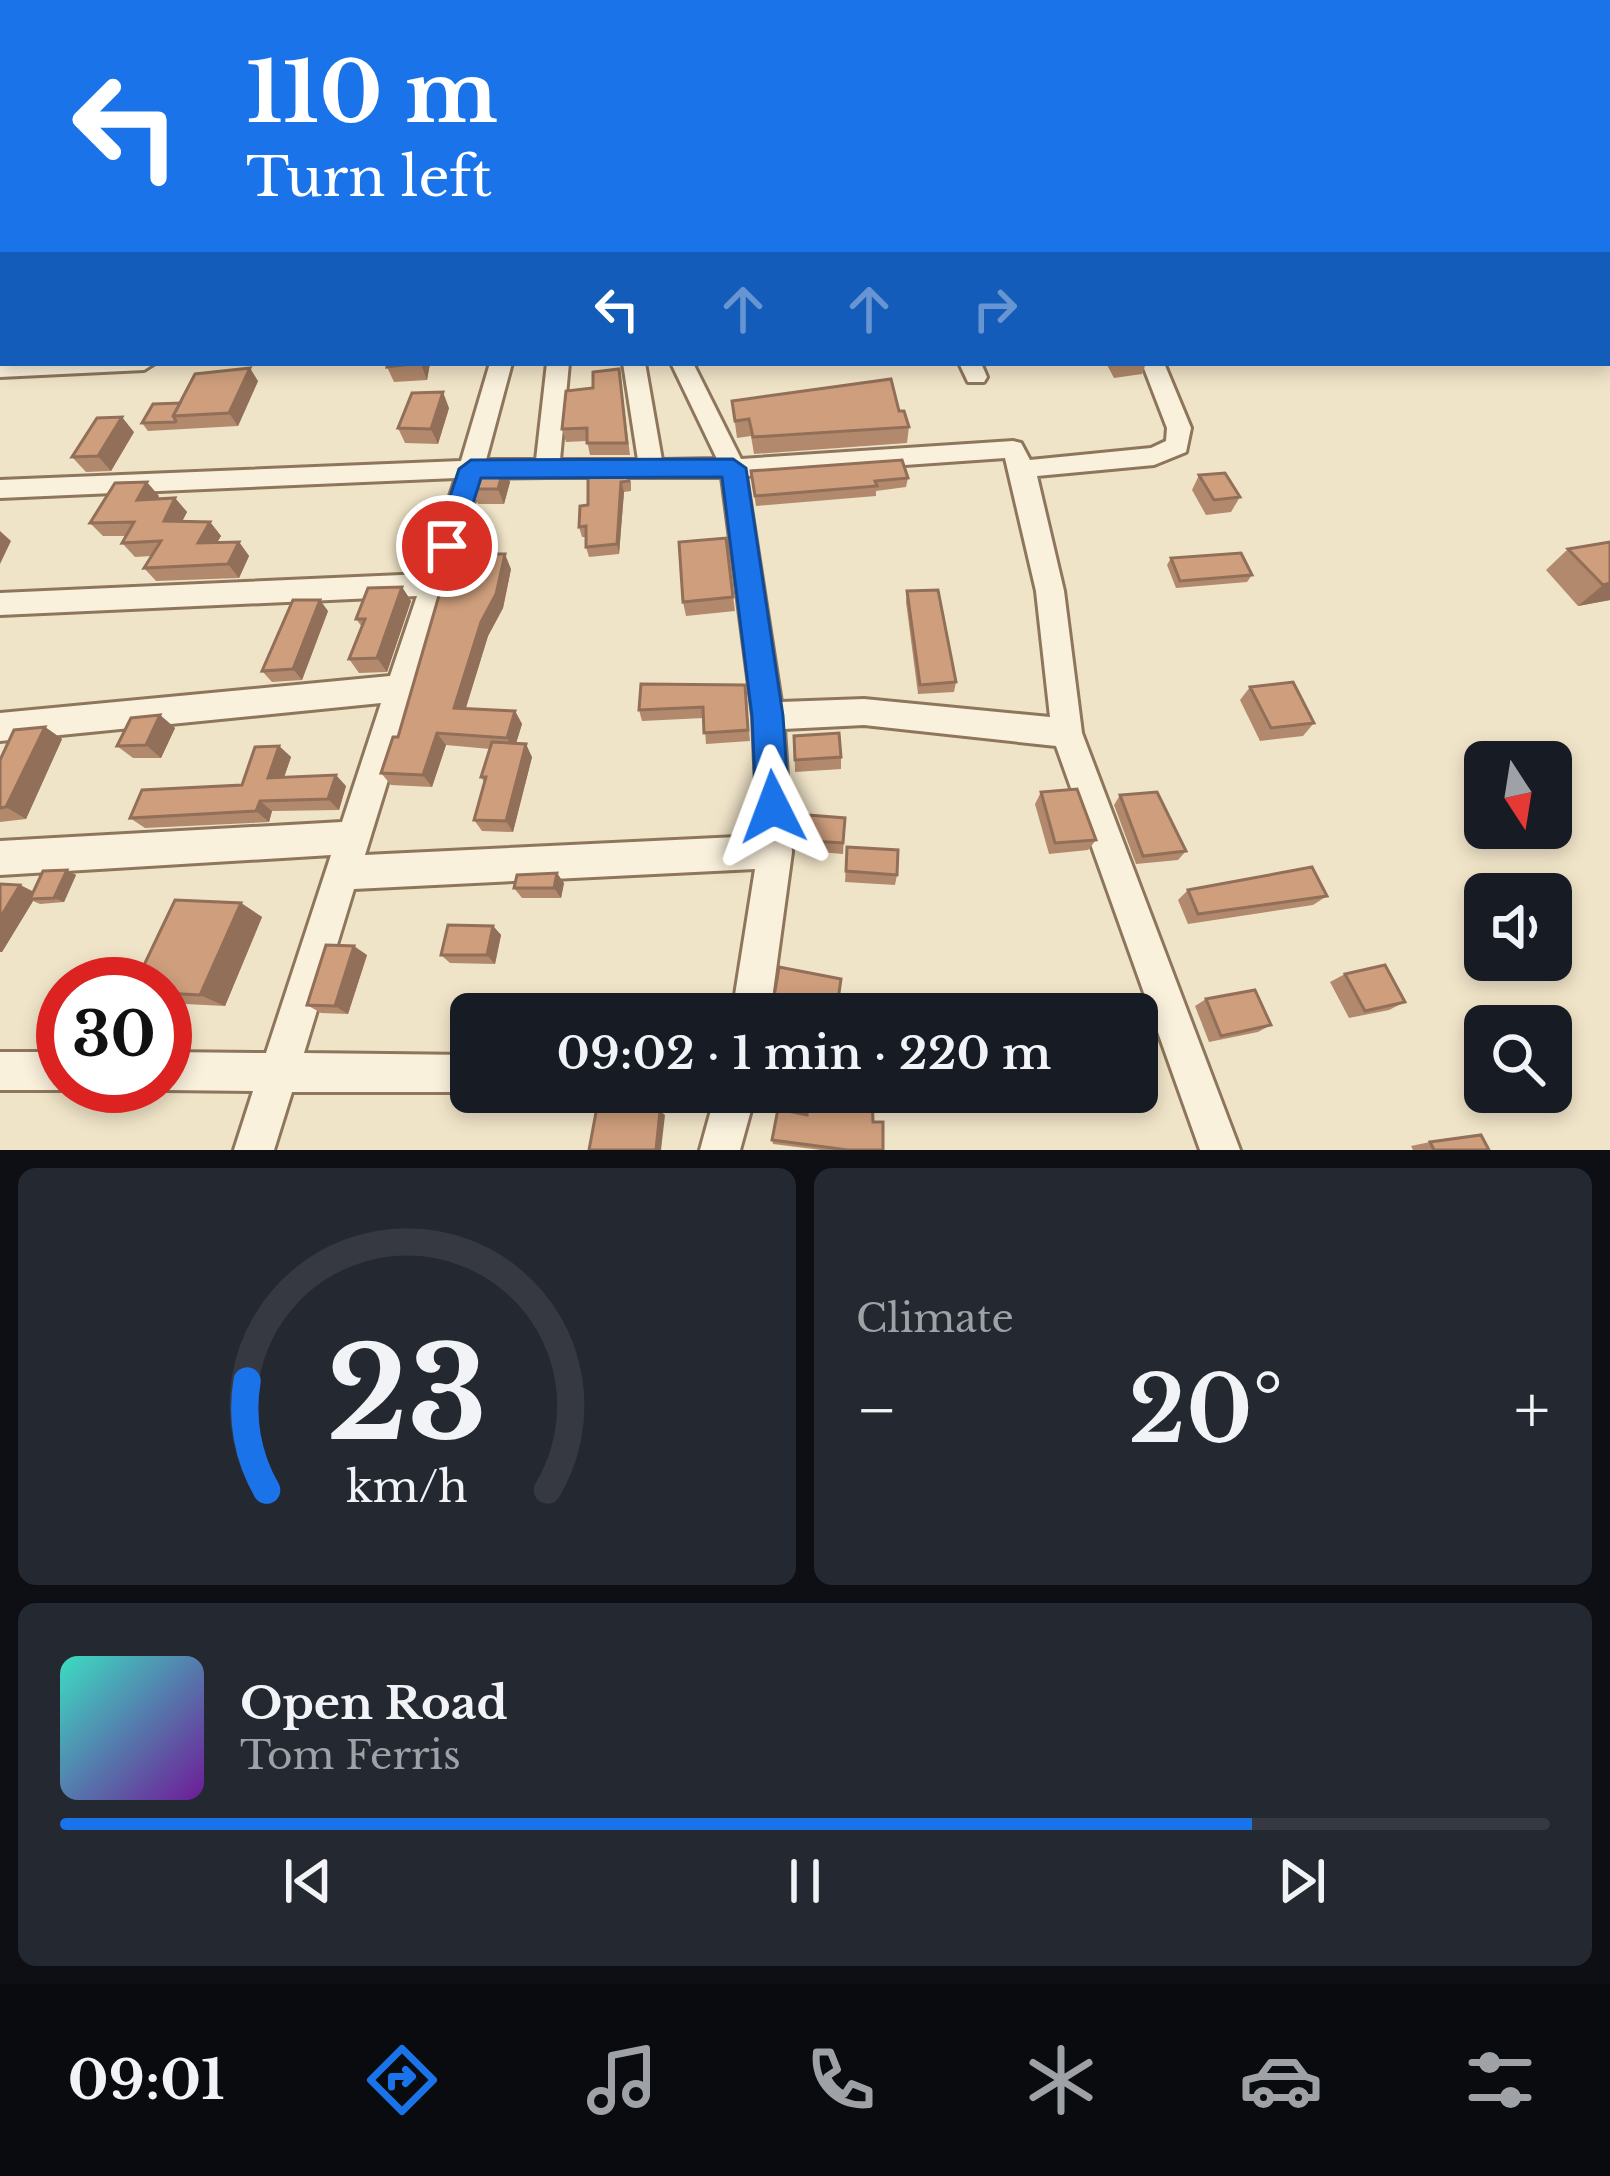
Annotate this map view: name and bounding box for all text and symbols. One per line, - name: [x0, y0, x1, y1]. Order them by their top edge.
- text: 110 m: [246, 41, 498, 145]
- icon: left: [48, 48, 204, 204]
- text: Turn left: [246, 144, 492, 211]
- icon: left: [584, 276, 650, 342]
- icon: ahead: [710, 276, 776, 342]
- icon: ahead: [836, 276, 902, 342]
- icon: right: [962, 276, 1028, 342]
- pin: [396, 495, 498, 597]
- icon: arrive: [414, 513, 480, 579]
- north arrow: [1464, 741, 1572, 849]
- map controls: [1464, 741, 1572, 1113]
- position arrow: [710, 744, 836, 870]
- button: sound: [1464, 873, 1572, 981]
- speed limit sign: 30: [36, 957, 192, 1113]
- button: search: [1464, 1005, 1572, 1113]
- text: 09:02 · 1 min · 220 m: [557, 1025, 1051, 1081]
- text: Climate: [856, 1294, 1014, 1343]
- text: 23: [327, 1318, 487, 1473]
- text: 20°: [1128, 1355, 1283, 1466]
- text: −: [856, 1369, 898, 1451]
- text: +: [1514, 1369, 1550, 1451]
- text: km/h: [346, 1459, 468, 1513]
- text: Open Road: [240, 1675, 508, 1731]
- text: Tom Ferris: [240, 1731, 461, 1780]
- icon: previous: [275, 1848, 341, 1914]
- icon: pause: [772, 1848, 838, 1914]
- icon: next: [1269, 1848, 1335, 1914]
- icon: directions: [360, 2038, 444, 2122]
- icon: music: [580, 2038, 664, 2122]
- icon: phone: [799, 2038, 883, 2122]
- icon: climate: [1019, 2038, 1103, 2122]
- icon: car: [1239, 2038, 1323, 2122]
- icon: filters: [1458, 2038, 1542, 2122]
- text: 09:01: [68, 2047, 225, 2114]

